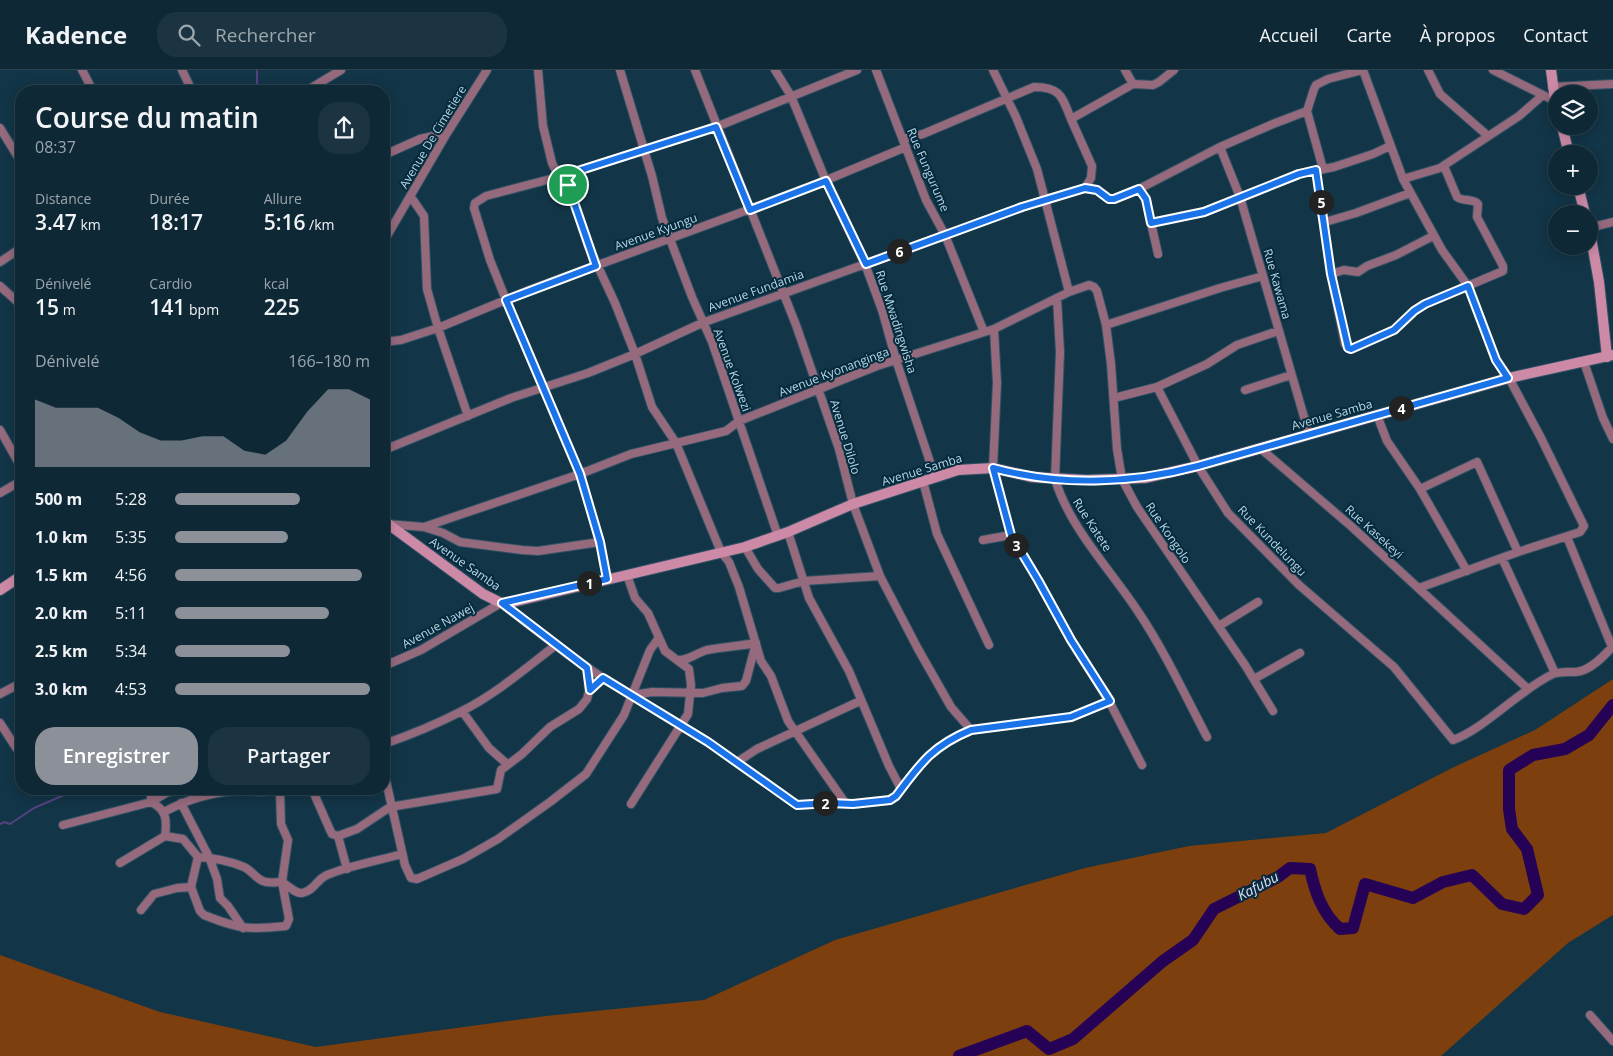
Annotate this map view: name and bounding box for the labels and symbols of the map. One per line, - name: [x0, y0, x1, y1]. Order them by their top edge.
- street label: Avenue De Cimetiere: [395, 82, 470, 192]
- street label: Rue Fungurume: [903, 125, 954, 215]
- pin: [547, 164, 589, 206]
- pin: 5: [1308, 190, 1334, 214]
- street label: Avenue Kyungu: [612, 209, 700, 254]
- pin: 6: [886, 238, 912, 264]
- street label: Rue Kawama: [1259, 247, 1296, 321]
- street label: Avenue Fundamia: [706, 265, 806, 316]
- street label: Rue Mwadingwisha: [872, 268, 921, 376]
- street label: Avenue Kolwezi: [710, 326, 755, 414]
- street label: Avenue Kyonanginga: [776, 343, 891, 400]
- street label: Avenue Samba: [1289, 395, 1374, 434]
- pin: 4: [1388, 396, 1414, 420]
- street label: Avenue Dilolo: [826, 397, 865, 476]
- street label: Avenue Samba: [880, 449, 964, 490]
- street label: Rue Katete: [1069, 495, 1116, 555]
- street label: Rue Kongolo: [1142, 499, 1195, 567]
- street label: Rue Kasekeyi: [1341, 501, 1407, 562]
- street label: Rue Kundelungu: [1234, 502, 1311, 580]
- pin: 3: [1004, 532, 1028, 558]
- street label: Avenue Samba: [426, 533, 504, 594]
- pin: 1: [576, 570, 602, 596]
- street label: Avenue Nawej: [399, 599, 477, 652]
- pin: 2: [812, 790, 838, 816]
- water label: Kafubu: [1234, 867, 1282, 904]

